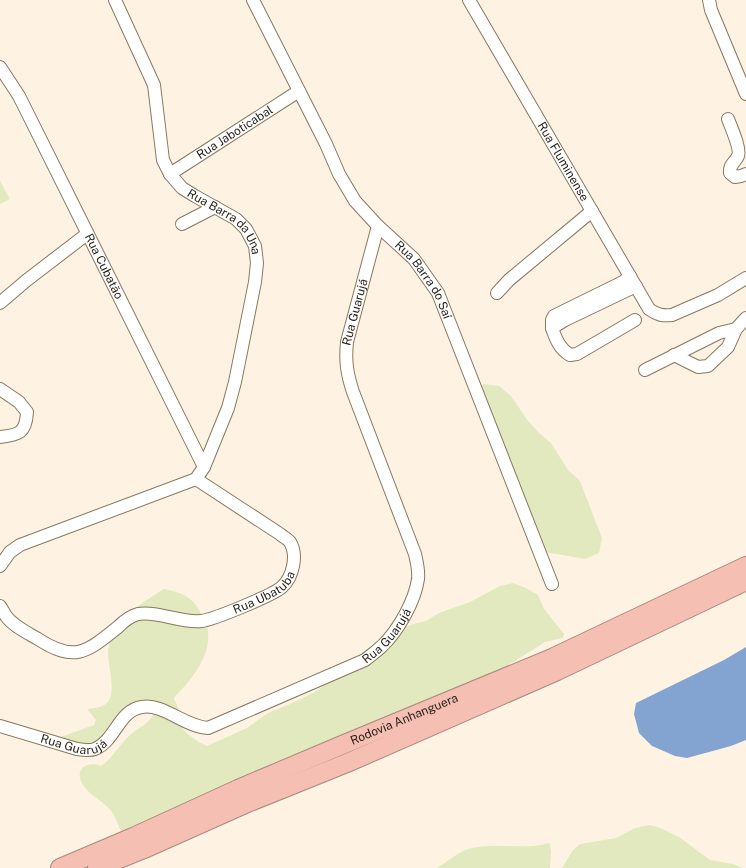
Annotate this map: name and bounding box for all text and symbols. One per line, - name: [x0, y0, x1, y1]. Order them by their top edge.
- street label: Rua Jaboticabal: [194, 103, 276, 162]
- street label: Rua Fluminense: [535, 120, 592, 204]
- street label: Rua Barra da Una: [185, 186, 263, 255]
- street label: Rua Cubatão: [82, 231, 126, 302]
- street label: Rua Barra do Saí: [392, 238, 455, 322]
- street label: Rua Guarujá: [339, 277, 371, 347]
- street label: Rua Ubatuba: [231, 569, 298, 617]
- street label: Rua Guarujá: [359, 606, 414, 666]
- street label: Rodovia Anhanguera: [348, 691, 460, 748]
- street label: Rua Guarujá: [39, 732, 110, 757]

